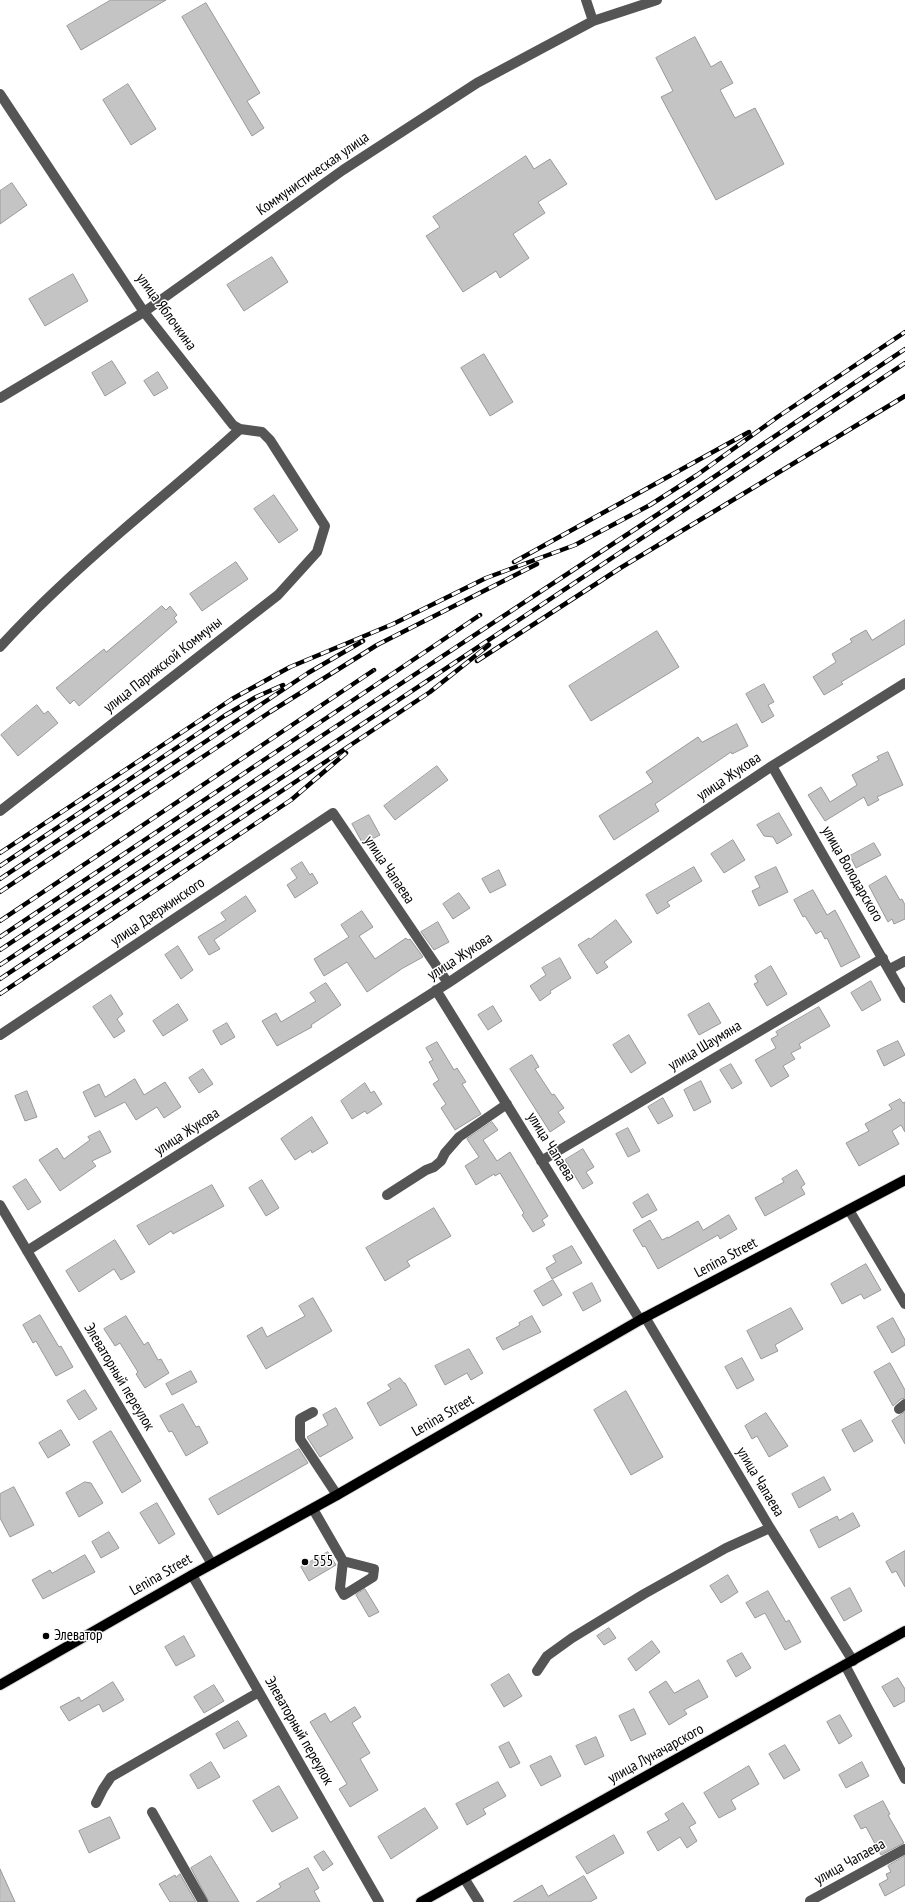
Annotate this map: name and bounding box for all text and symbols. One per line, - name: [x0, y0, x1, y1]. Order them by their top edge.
- street label: Коммунистическая улица: [253, 128, 373, 220]
- street label: улица Яблочкина: [132, 270, 200, 354]
- street label: улица Парижской Коммуны: [100, 613, 226, 717]
- street label: улица Жукова: [693, 749, 765, 805]
- street label: улица Володарского: [817, 823, 887, 925]
- street label: улица Чапаева: [360, 833, 418, 907]
- street label: улица Дзержинского: [108, 874, 208, 950]
- street label: улица Жукова: [424, 929, 496, 985]
- street label: улица Шаумяна: [665, 1017, 745, 1075]
- street label: улица Жукова: [151, 1104, 223, 1160]
- street label: улица Чапаева: [523, 1109, 579, 1185]
- street label: Lenina Street: [692, 1234, 760, 1282]
- street label: Элеваторный переулок: [80, 1320, 158, 1434]
- street label: Lenina Street: [409, 1391, 477, 1441]
- street label: улица Чапаева: [732, 1444, 788, 1520]
- street label: Lenina Street: [127, 1550, 195, 1600]
- place label: 555: [313, 1553, 333, 1571]
- marker: 555: [300, 1557, 310, 1567]
- place label: Элеватор: [54, 1627, 103, 1645]
- marker: Элеватор: [41, 1631, 51, 1641]
- street label: Элеваторный переулок: [261, 1674, 337, 1788]
- street label: улица Луначарского: [605, 1720, 707, 1788]
- street label: улица Чапаева: [812, 1835, 888, 1889]

